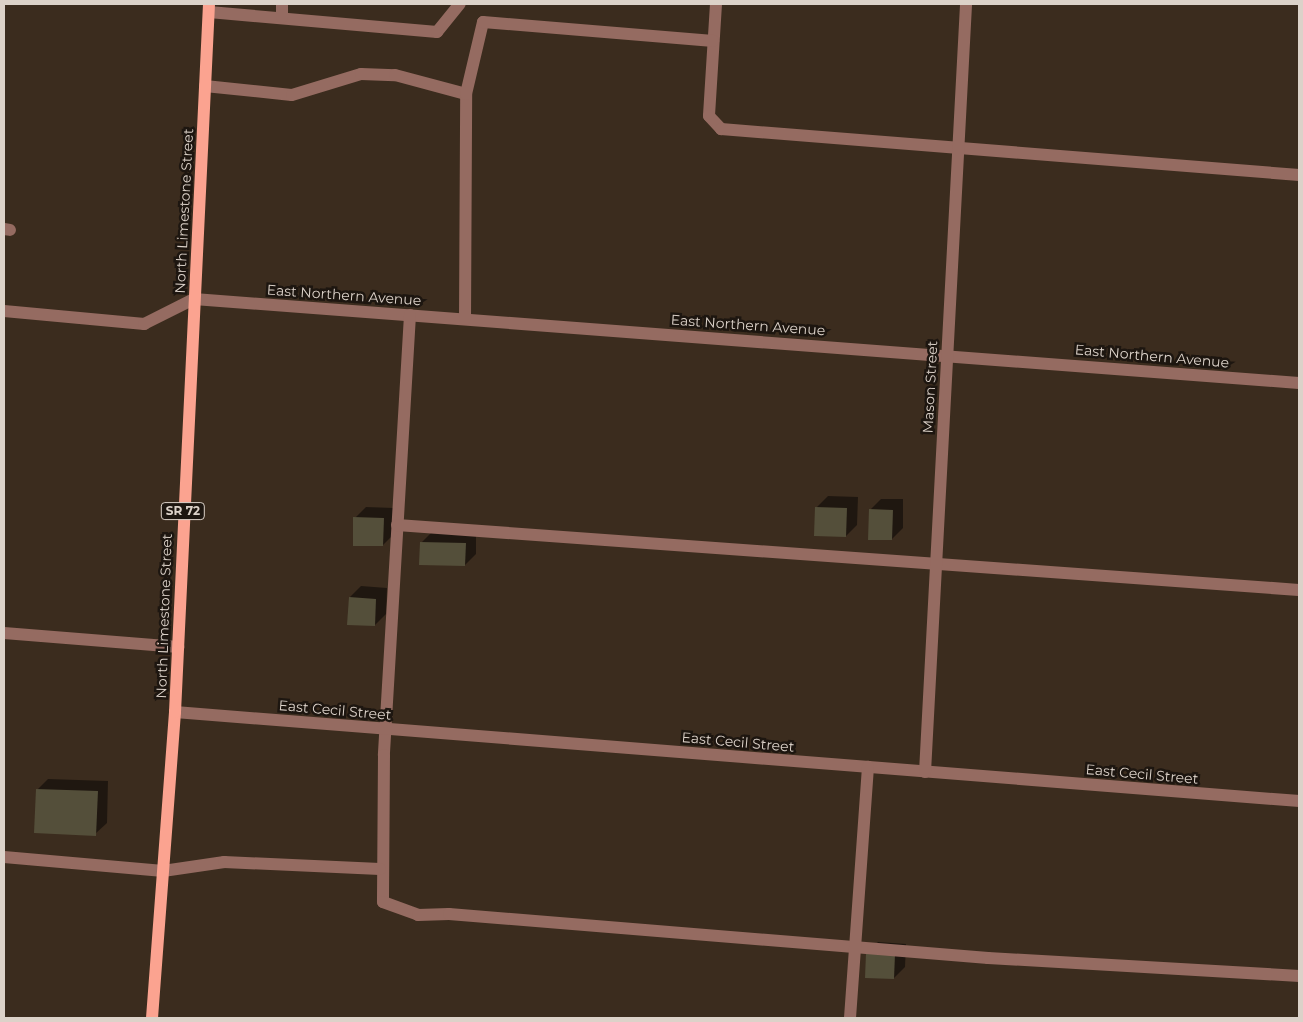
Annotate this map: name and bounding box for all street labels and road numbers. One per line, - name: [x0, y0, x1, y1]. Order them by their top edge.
- street label: North Limestone Street: [171, 128, 197, 294]
- street label: East Northern Avenue: [266, 281, 422, 309]
- street label: East Northern Avenue: [670, 311, 826, 339]
- street label: Mason Street: [919, 340, 941, 434]
- street label: East Northern Avenue: [1074, 341, 1230, 371]
- road number: SR 72: [160, 502, 206, 520]
- street label: North Limestone Street: [153, 533, 175, 699]
- street label: East Cecil Street: [278, 697, 392, 723]
- street label: East Cecil Street: [681, 729, 795, 755]
- street label: East Cecil Street: [1085, 761, 1199, 787]

